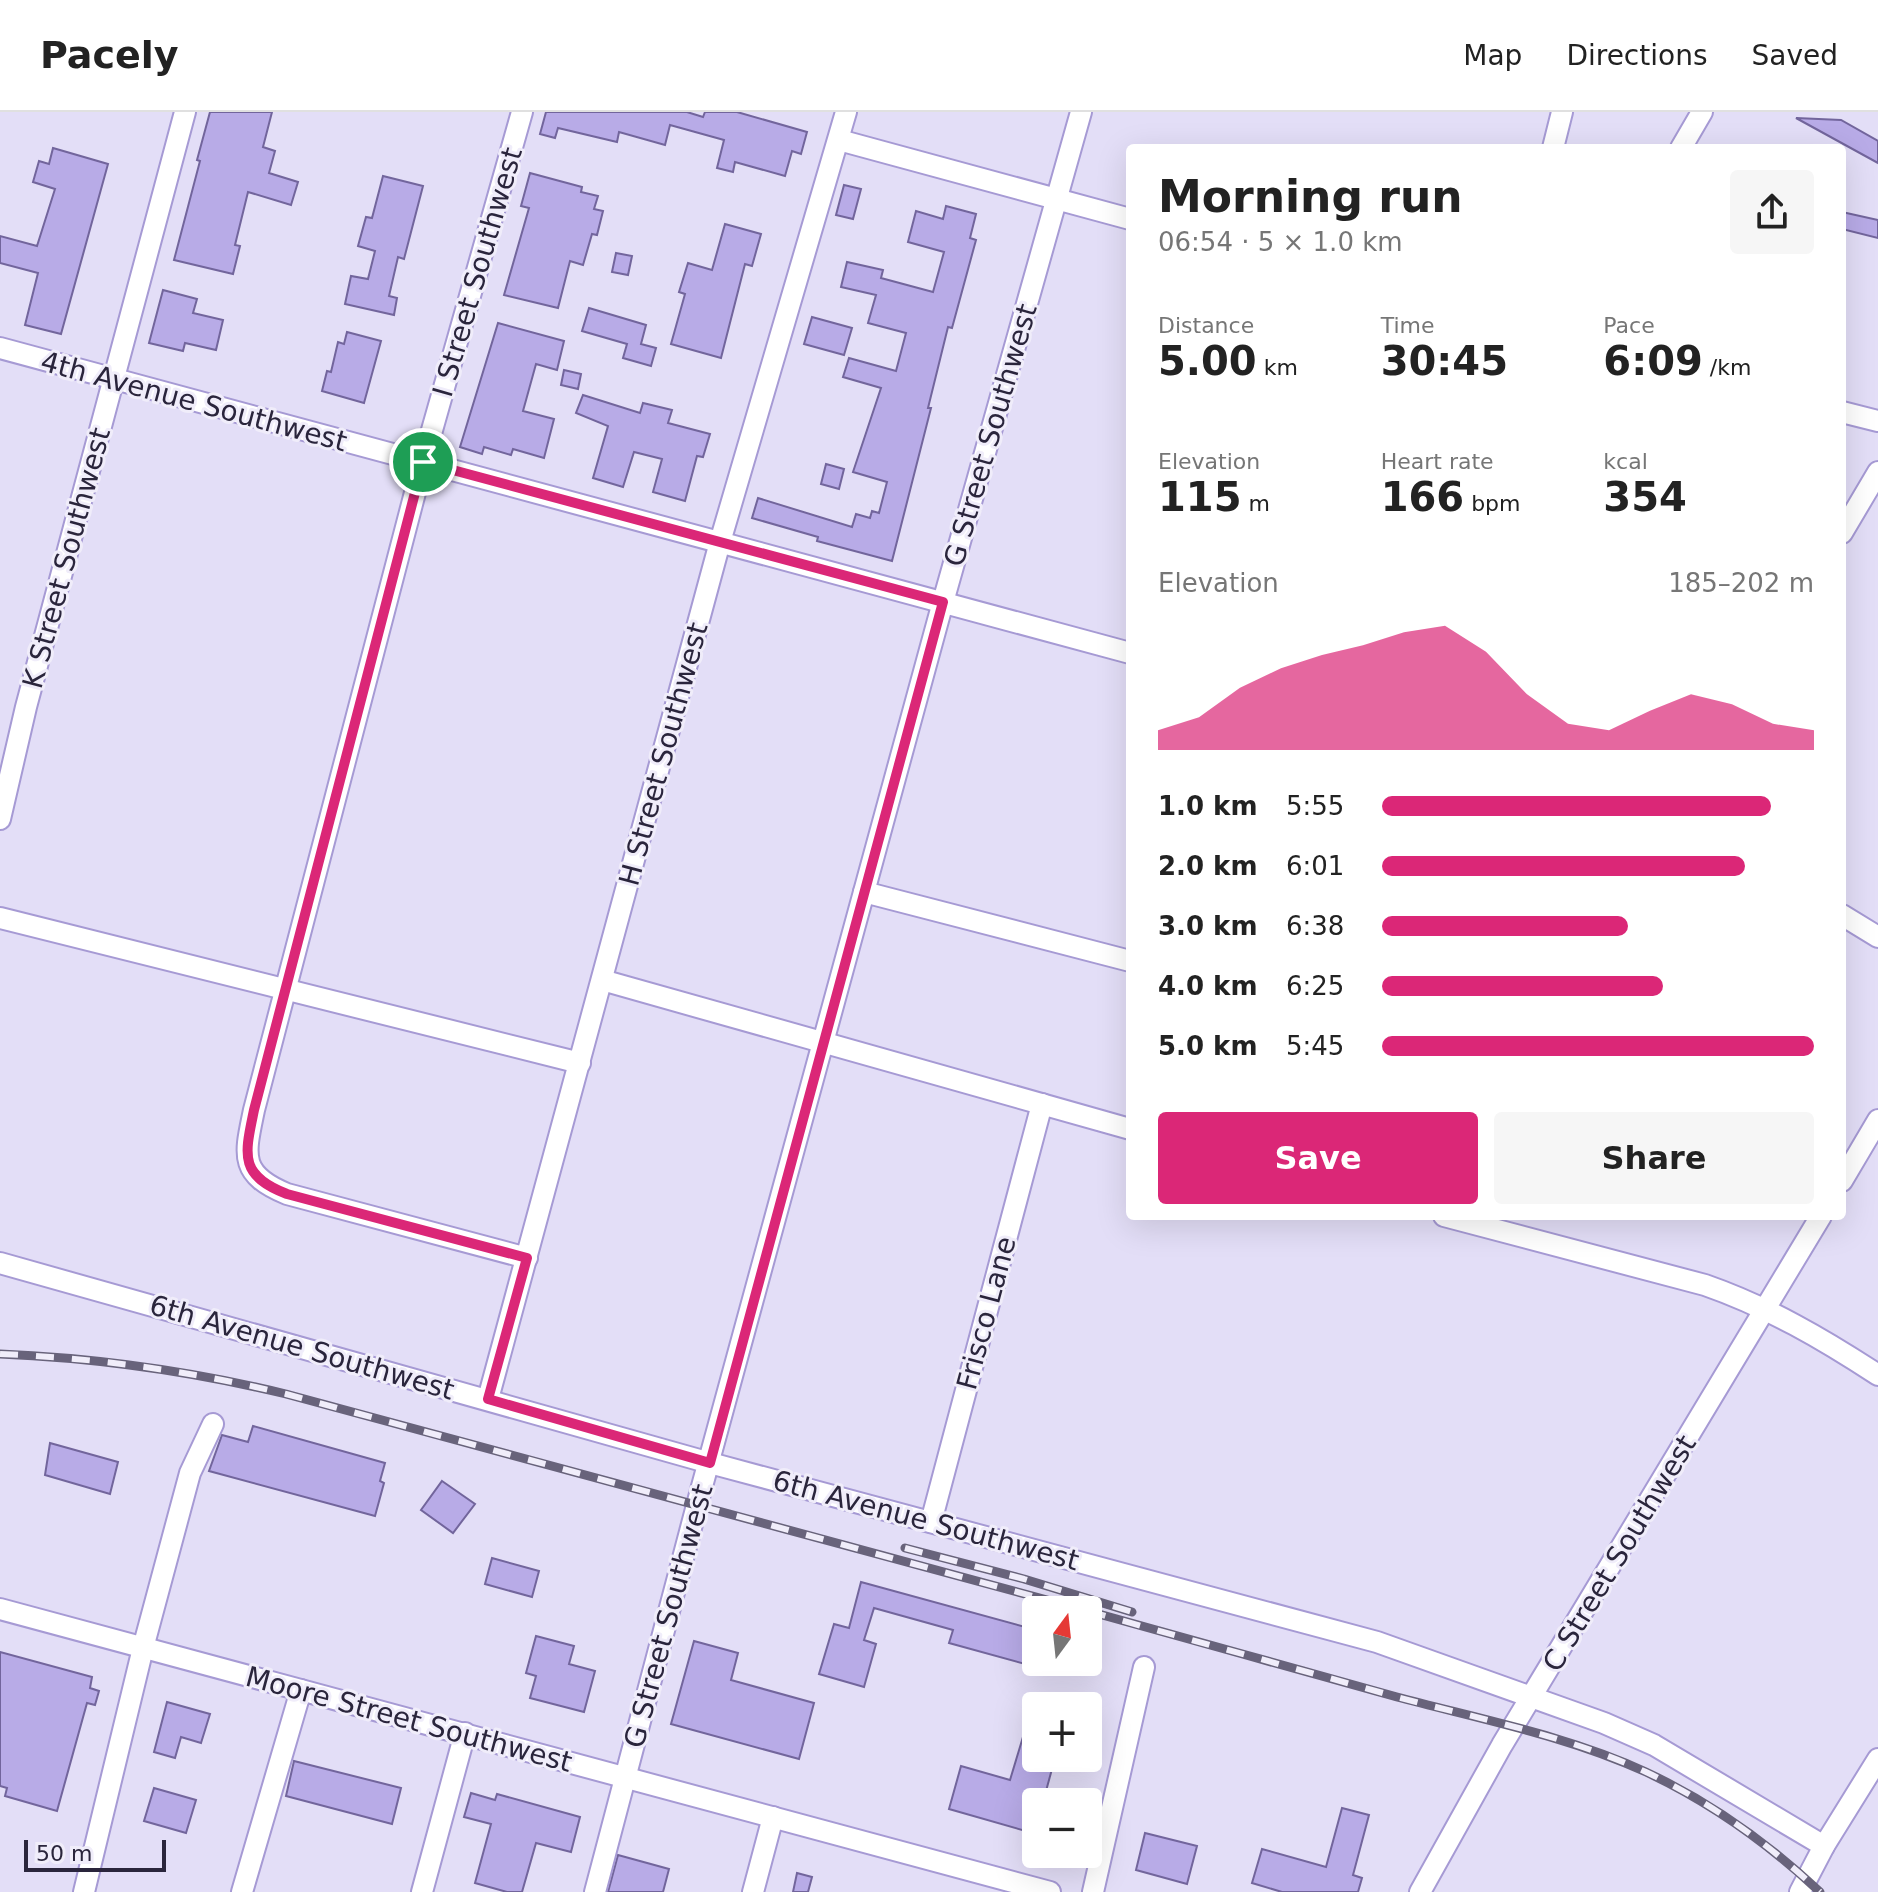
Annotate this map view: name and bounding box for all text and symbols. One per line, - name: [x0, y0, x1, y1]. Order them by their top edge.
- text: Pacely: [40, 33, 179, 77]
- text: Map: [1463, 39, 1522, 72]
- text: Directions: [1566, 39, 1707, 72]
- text: Saved: [1751, 39, 1838, 72]
- street label: I Street Southwest: [426, 143, 529, 401]
- button: share: [1730, 170, 1814, 254]
- text: Morning run: [1158, 171, 1463, 222]
- text: 06:54 · 5 × 1.0 km: [1158, 227, 1403, 257]
- street label: G Street Southwest: [937, 300, 1044, 570]
- text: Distance: [1158, 313, 1254, 338]
- text: Time: [1381, 313, 1435, 338]
- text: Pace: [1603, 313, 1655, 338]
- text: 5.00: [1158, 338, 1257, 384]
- text: 30:45: [1381, 338, 1508, 384]
- text: 6:09: [1603, 338, 1703, 384]
- street label: 4th Avenue Southwest: [37, 345, 351, 458]
- text: km: [1257, 355, 1298, 380]
- text: /km: [1703, 355, 1751, 380]
- street label: K Street Southwest: [16, 424, 117, 692]
- pin: [389, 428, 457, 496]
- icon: arrive: [401, 440, 445, 484]
- text: Elevation: [1158, 449, 1260, 474]
- text: Heart rate: [1381, 449, 1494, 474]
- text: kcal: [1603, 449, 1648, 474]
- text: 115: [1158, 474, 1242, 520]
- text: 166: [1381, 474, 1464, 520]
- text: 354: [1603, 474, 1687, 520]
- text: m: [1242, 491, 1270, 516]
- text: bpm: [1464, 491, 1521, 516]
- text: Elevation: [1158, 568, 1279, 598]
- text: 185–202 m: [1668, 568, 1814, 598]
- street label: H Street Southwest: [612, 619, 714, 889]
- text: 1.0 km: [1158, 791, 1258, 821]
- text: 5:55: [1286, 791, 1344, 821]
- text: 2.0 km: [1158, 851, 1258, 881]
- text: 6:01: [1286, 851, 1344, 881]
- text: 3.0 km: [1158, 911, 1258, 941]
- text: 6:38: [1286, 911, 1344, 941]
- text: 4.0 km: [1158, 971, 1258, 1001]
- text: 6:25: [1286, 971, 1344, 1001]
- text: 5.0 km: [1158, 1031, 1258, 1061]
- text: 5:45: [1286, 1031, 1344, 1061]
- button: Save: [1158, 1112, 1478, 1204]
- button: Share: [1494, 1112, 1814, 1204]
- street label: Frisco Lane: [950, 1233, 1023, 1393]
- street label: 6th Avenue Southwest: [146, 1288, 458, 1407]
- street label: C Street Southwest: [1536, 1429, 1703, 1677]
- street label: 6th Avenue Southwest: [769, 1464, 1083, 1577]
- street label: G Street Southwest: [617, 1481, 720, 1752]
- north arrow: [1022, 1596, 1102, 1676]
- map controls: [1022, 1596, 1102, 1868]
- street label: Moore Street Southwest: [242, 1660, 576, 1779]
- button: +: [1022, 1692, 1102, 1772]
- button: −: [1022, 1788, 1102, 1868]
- scale bar: [24, 1836, 166, 1872]
- text: 50 m: [36, 1841, 92, 1866]

